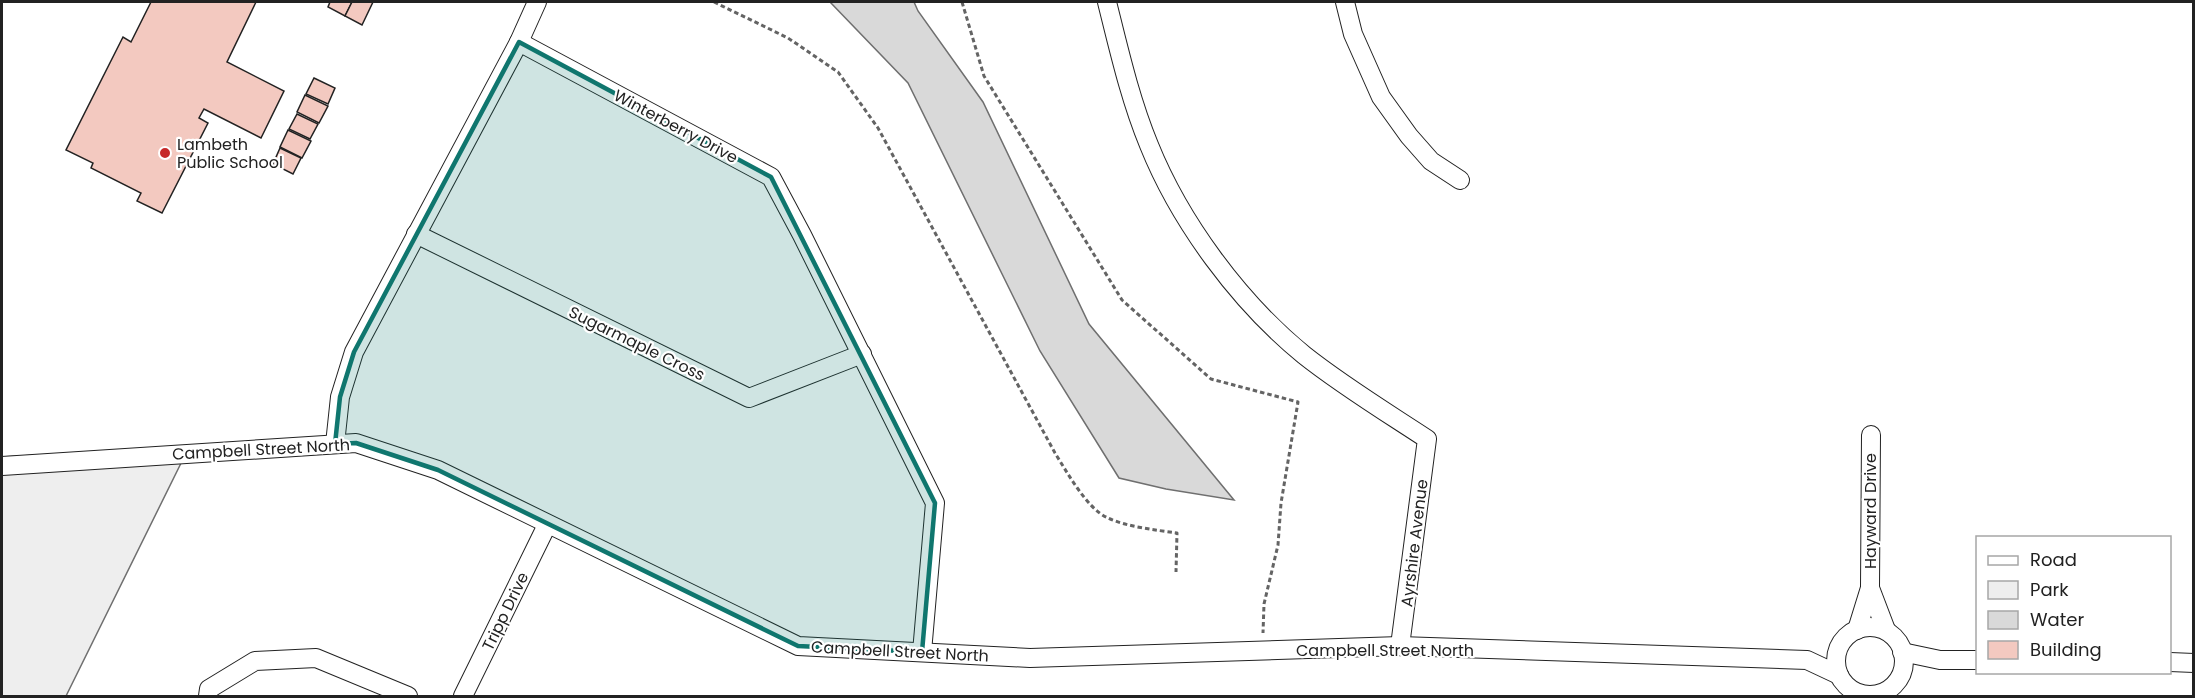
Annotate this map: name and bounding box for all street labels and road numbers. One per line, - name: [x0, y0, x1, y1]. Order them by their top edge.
- street label: Winterberry Drive: [610, 84, 742, 169]
- street label: Sugarmaple Cross: [565, 301, 709, 386]
- street label: Campbell Street North: [172, 433, 350, 466]
- street label: Hayward Drive: [1859, 453, 1882, 569]
- street label: Ayrshire Avenue: [1395, 478, 1434, 608]
- street label: Tripp Drive: [477, 568, 534, 654]
- street label: Campbell Street North: [811, 635, 989, 668]
- street label: Campbell Street North: [1296, 639, 1474, 662]

